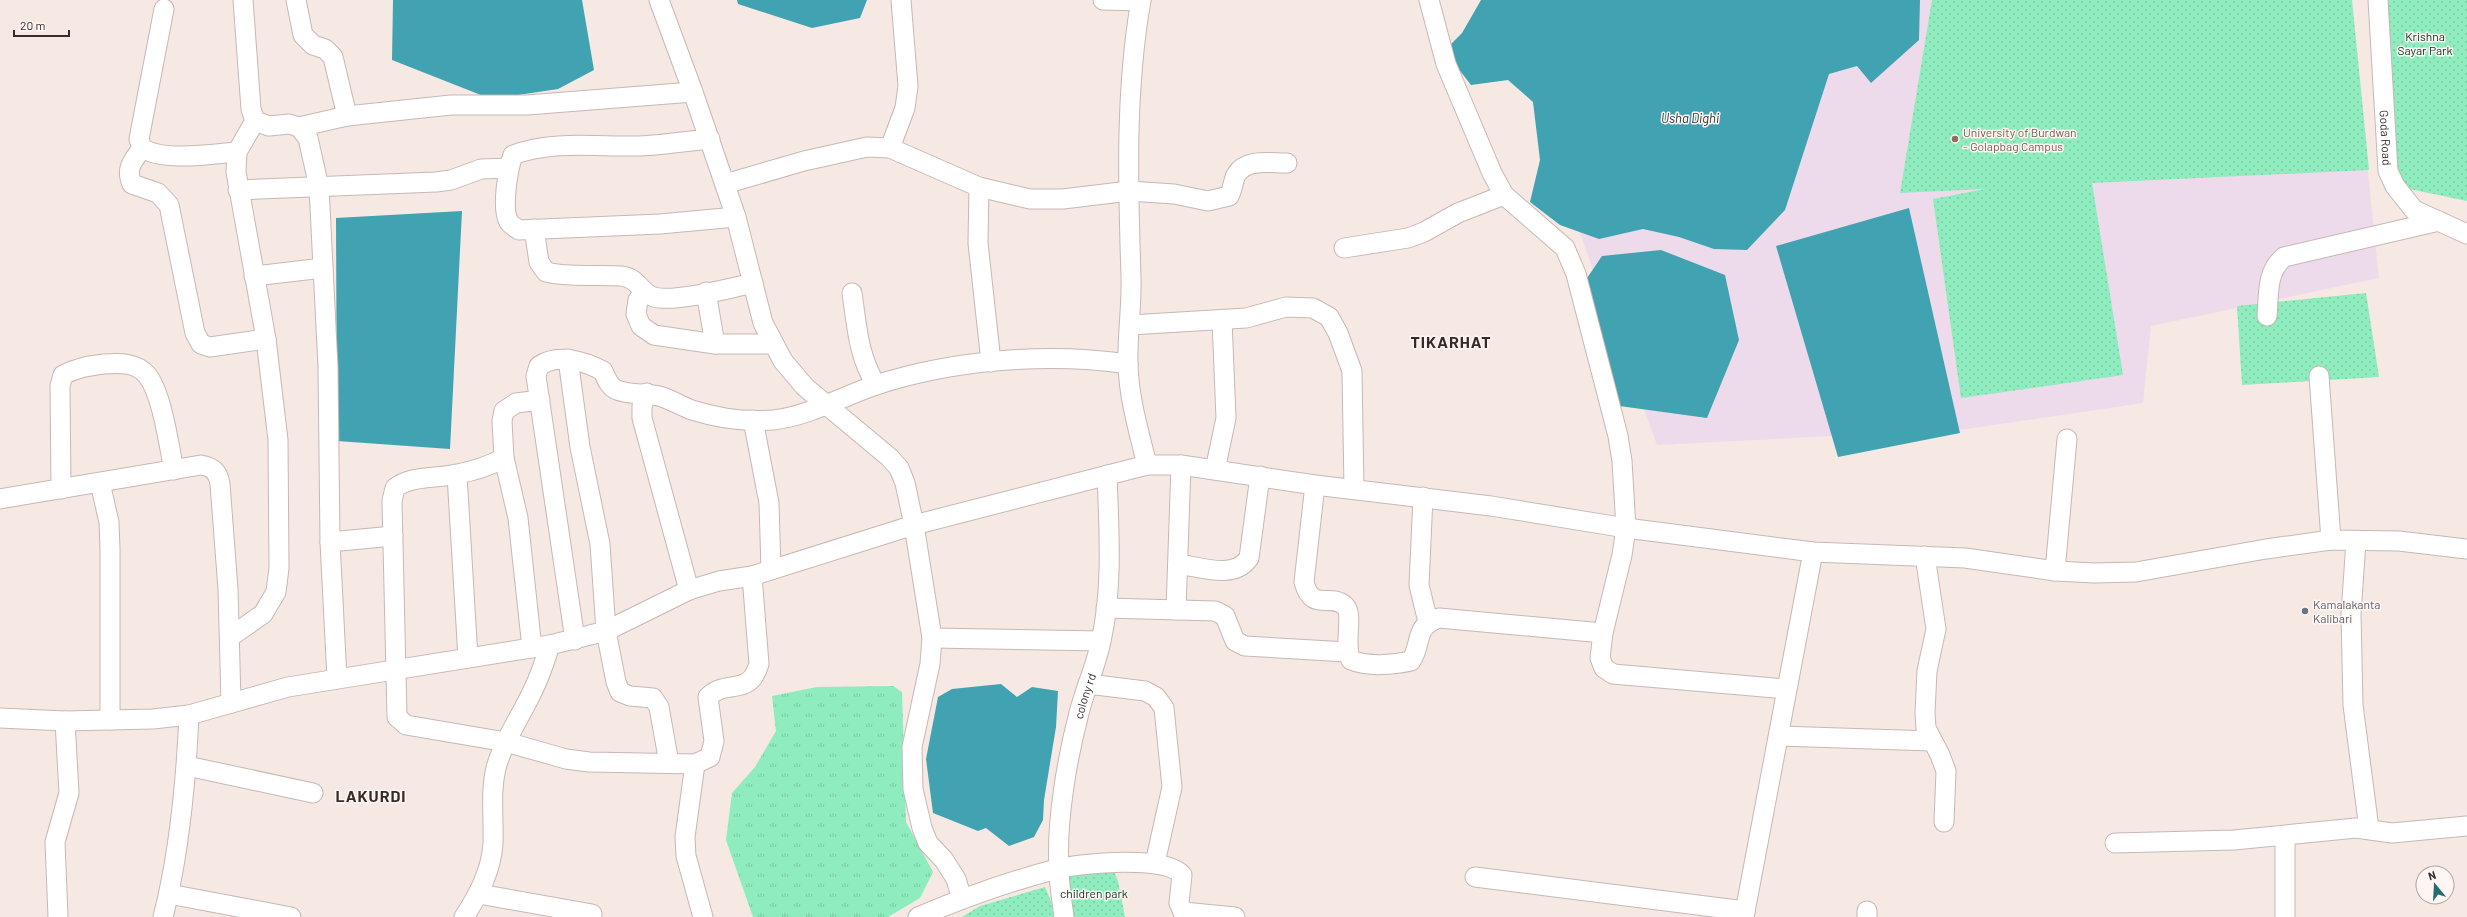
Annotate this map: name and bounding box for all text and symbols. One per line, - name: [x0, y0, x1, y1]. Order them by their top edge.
- scale bar: [14, 12, 69, 38]
- text: 20 m: [20, 18, 46, 32]
- park label: Krishna Sayar Park: [2398, 29, 2452, 57]
- water label: Usha Dighi: [1661, 110, 1720, 126]
- street label: Goda Road: [2377, 110, 2395, 166]
- place label: University of Burdwan - Golapbag Campus: [1963, 125, 2077, 153]
- marker: University of Burdwan - Golapbag Campus: [1950, 134, 1960, 144]
- district label: TIKARHAT: [1410, 332, 1492, 351]
- place label: Kamalakanta Kalibari: [2313, 597, 2380, 625]
- marker: Kamalakanta Kalibari: [2300, 606, 2310, 616]
- street label: colony rd: [1071, 671, 1098, 720]
- district label: LAKURDI: [335, 786, 407, 805]
- north arrow: [2415, 865, 2455, 905]
- text: N: [2426, 868, 2437, 882]
- park label: children park: [1060, 886, 1128, 900]

